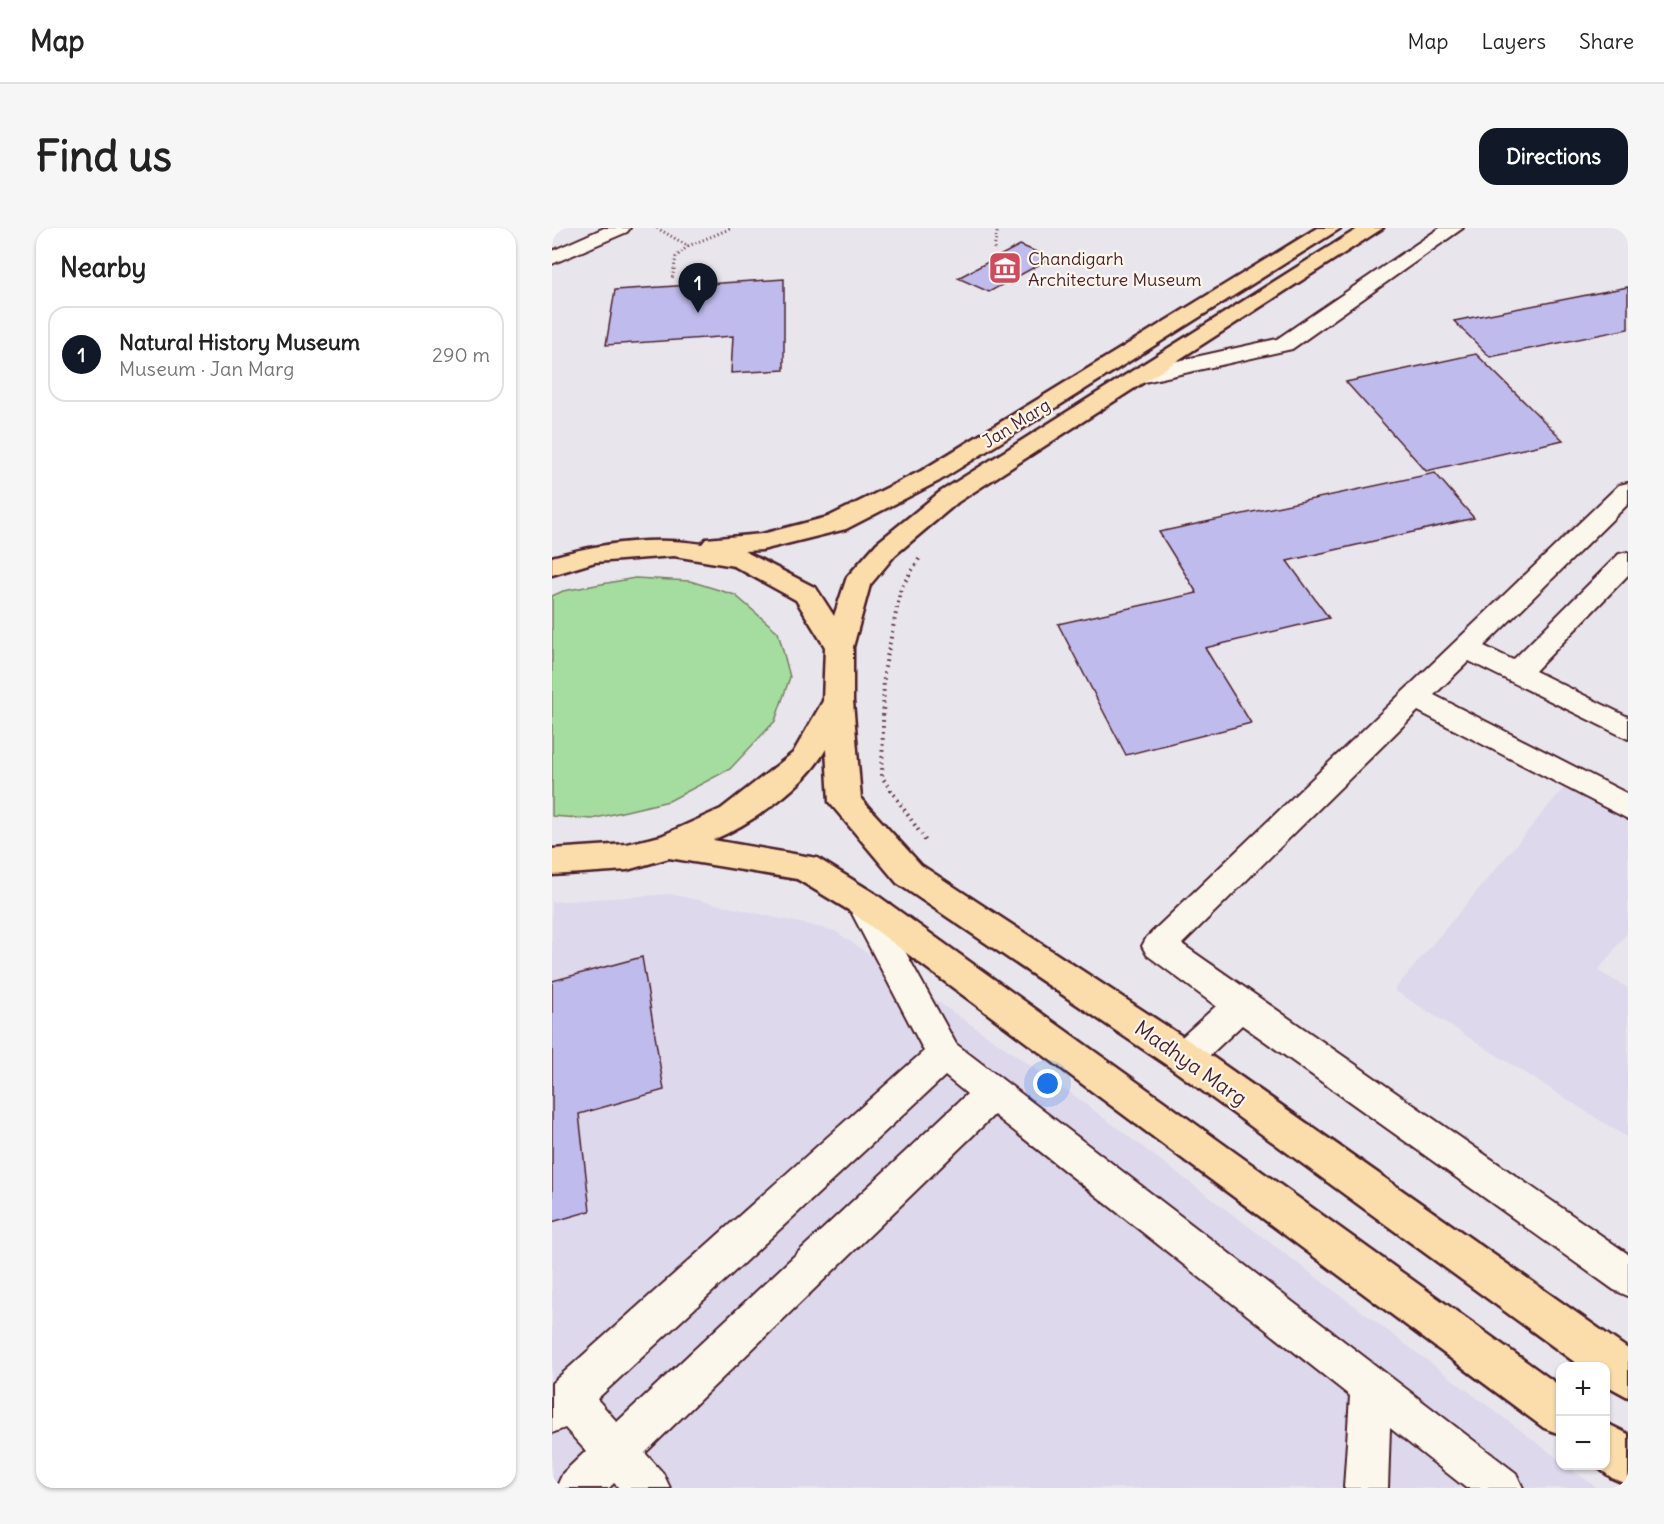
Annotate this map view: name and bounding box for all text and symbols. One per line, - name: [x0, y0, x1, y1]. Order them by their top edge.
- text: Map: [30, 23, 84, 59]
- text: Map: [1408, 28, 1448, 55]
- text: Layers: [1481, 28, 1546, 55]
- text: Share: [1579, 28, 1634, 55]
- button: Directions: [1479, 128, 1628, 185]
- text: Find us: [36, 130, 172, 182]
- place label: Chandigarh Architecture Museum: [1028, 247, 1202, 291]
- museum icon: Chandigarh Architecture Museum: [987, 250, 1023, 286]
- text: Nearby: [60, 251, 146, 284]
- pin: 1: [678, 264, 718, 313]
- text: Natural History Museum: [119, 328, 360, 356]
- text: 1: [78, 342, 85, 367]
- text: 290 m: [432, 342, 490, 367]
- text: Museum · Jan Marg: [119, 356, 294, 381]
- street label: Jan Marg: [978, 393, 1054, 453]
- street label: Madhya Marg: [1130, 1014, 1252, 1112]
- your location: [1033, 1069, 1062, 1098]
- map controls: [1556, 1362, 1610, 1470]
- button: +: [1556, 1362, 1610, 1416]
- button: −: [1556, 1416, 1610, 1470]

